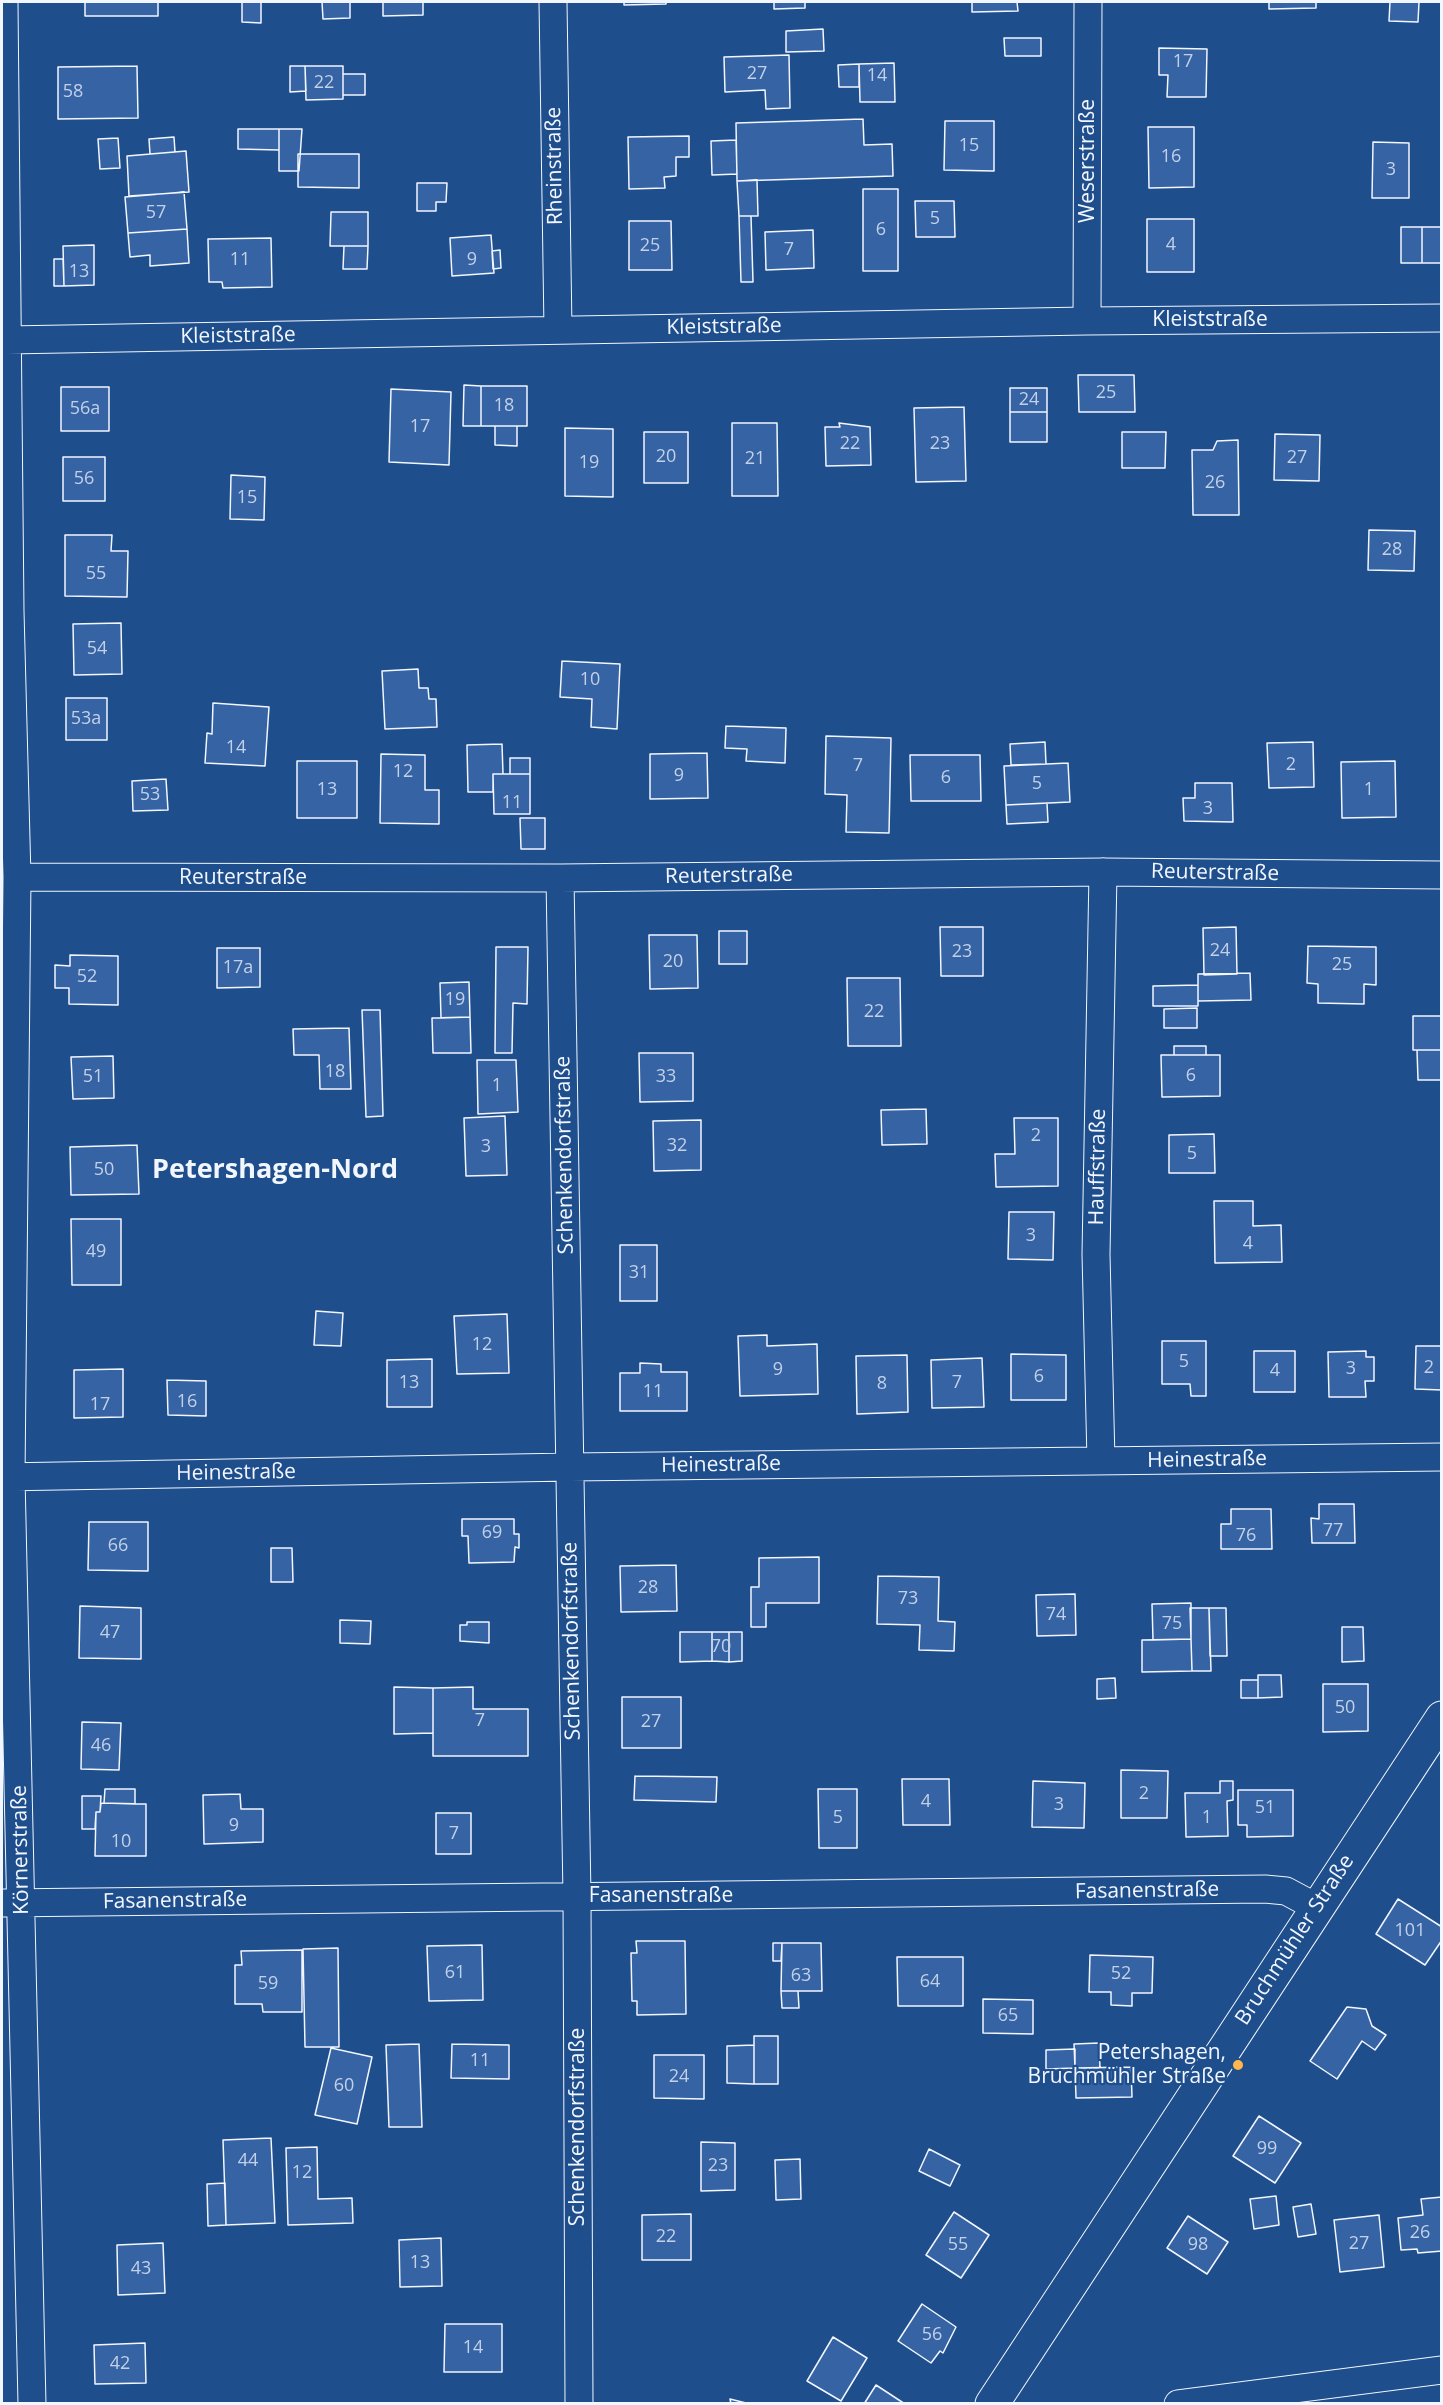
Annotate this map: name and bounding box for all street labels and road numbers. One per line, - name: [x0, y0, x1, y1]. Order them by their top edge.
- street label: Weserstraße: [1075, 99, 1101, 223]
- street label: Rheinstraße: [541, 107, 569, 225]
- street label: Kleiststraße: [1152, 307, 1268, 333]
- street label: Kleiststraße: [666, 313, 782, 341]
- street label: Kleiststraße: [180, 322, 296, 350]
- street label: Reuterstraße: [1151, 859, 1279, 887]
- street label: Reuterstraße: [665, 862, 793, 890]
- street label: Reuterstraße: [179, 865, 307, 891]
- street label: Schenkendorfstraße: [551, 1056, 579, 1254]
- street label: Hauffstraße: [1084, 1108, 1112, 1226]
- street label: Heinestraße: [1147, 1446, 1267, 1474]
- street label: Heinestraße: [661, 1451, 781, 1479]
- street label: Heinestraße: [176, 1459, 296, 1487]
- street label: Schenkendorfstraße: [558, 1542, 586, 1740]
- street label: Körnerstraße: [7, 1785, 35, 1915]
- street label: Bruchmühler Straße: [1230, 1850, 1360, 2030]
- street label: Fasanenstraße: [1075, 1877, 1219, 1905]
- street label: Fasanenstraße: [589, 1883, 733, 1909]
- street label: Fasanenstraße: [103, 1887, 247, 1915]
- street label: Schenkendorfstraße: [565, 2028, 591, 2226]

